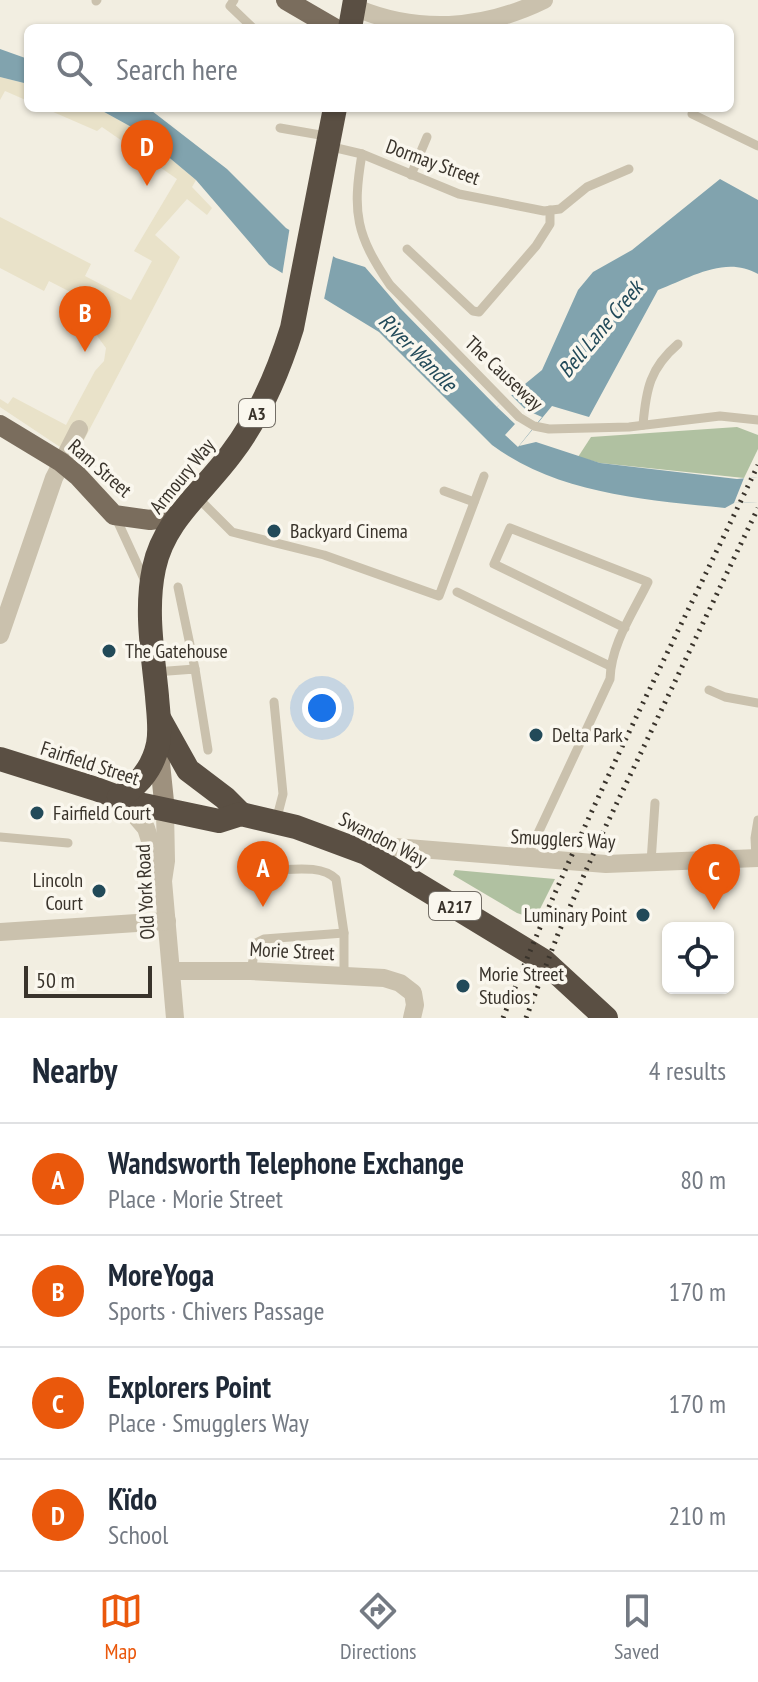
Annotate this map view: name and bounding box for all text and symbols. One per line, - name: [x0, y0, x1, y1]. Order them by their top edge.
- search box: [24, 24, 734, 112]
- icon: search: [52, 46, 96, 90]
- text: Search here: [116, 49, 238, 88]
- pin: D: [121, 120, 173, 186]
- street label: Dormay Street: [382, 133, 484, 191]
- water label: Bell Lane Creek: [551, 273, 650, 383]
- pin: B: [59, 286, 111, 352]
- water label: River Wandle: [373, 307, 464, 398]
- street label: The Causeway: [459, 330, 549, 416]
- road number: A3: [239, 399, 275, 427]
- street label: Ram Street: [63, 433, 138, 503]
- street label: Armoury Way: [144, 433, 221, 519]
- place label: Backyard Cinema: [290, 518, 408, 544]
- marker: Backyard Cinema: [265, 522, 283, 540]
- place label: The Gatehouse: [125, 638, 228, 664]
- marker: The Gatehouse: [100, 642, 118, 660]
- your location: [302, 688, 342, 728]
- place label: Delta Park: [552, 722, 623, 748]
- marker: Delta Park: [527, 726, 545, 744]
- street label: Fairfield Street: [37, 735, 143, 791]
- place label: Fairfield Court: [53, 800, 152, 826]
- marker: Fairfield Court: [28, 804, 46, 822]
- street label: Swandon Way: [335, 806, 432, 872]
- street label: Smugglers Way: [510, 823, 617, 855]
- pin: A: [237, 841, 289, 907]
- street label: Old York Road: [130, 844, 160, 940]
- pin: C: [688, 844, 740, 910]
- place label: Lincoln Court: [33, 867, 83, 916]
- marker: Lincoln Court: [90, 882, 108, 900]
- road number: A217: [429, 892, 481, 920]
- place label: Luminary Point: [524, 902, 627, 928]
- marker: Luminary Point: [634, 906, 652, 924]
- map controls: [662, 922, 734, 994]
- button: locate: [662, 922, 734, 994]
- street label: Morie Street: [249, 936, 336, 966]
- place label: Morie Street Studios: [479, 961, 565, 1010]
- scale bar: [24, 962, 152, 998]
- text: 50 m: [36, 966, 75, 994]
- marker: Morie Street Studios: [454, 977, 472, 995]
- text: Nearby: [32, 1048, 117, 1092]
- text: 4 results: [649, 1054, 726, 1087]
- text: Wandsworth Telephone Exchange: [108, 1143, 464, 1182]
- text: A: [51, 1163, 65, 1196]
- text: 80 m: [680, 1163, 726, 1196]
- text: Place · Morie Street: [108, 1182, 283, 1215]
- text: MoreYoga: [108, 1255, 214, 1294]
- text: B: [52, 1275, 64, 1308]
- text: 170 m: [668, 1275, 726, 1308]
- text: Sports · Chivers Passage: [108, 1294, 325, 1327]
- text: Explorers Point: [108, 1367, 271, 1406]
- text: C: [52, 1387, 64, 1420]
- text: 170 m: [668, 1387, 726, 1420]
- text: Place · Smugglers Way: [108, 1406, 309, 1439]
- text: Kïdo: [108, 1479, 157, 1518]
- text: D: [51, 1499, 65, 1532]
- text: 210 m: [668, 1499, 726, 1532]
- text: School: [108, 1518, 168, 1551]
- tab: Map: [99, 1589, 143, 1665]
- tab: Directions: [340, 1589, 417, 1665]
- tab: Saved: [614, 1589, 659, 1665]

